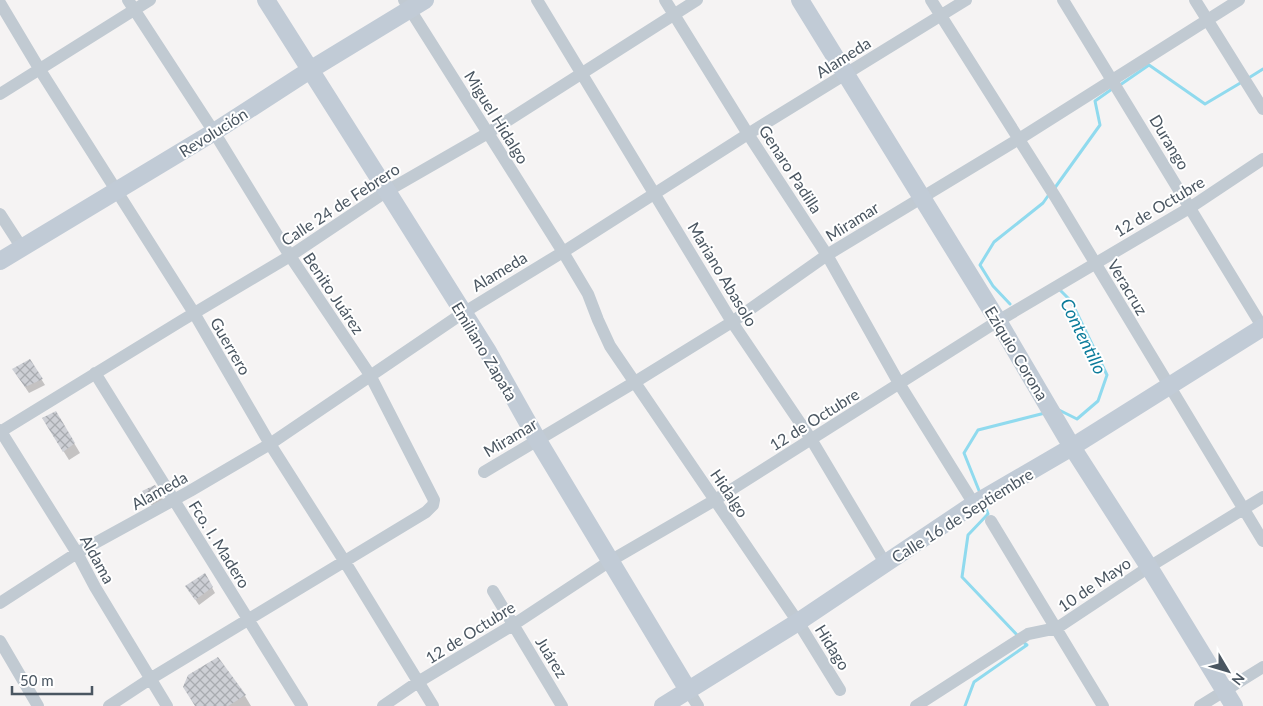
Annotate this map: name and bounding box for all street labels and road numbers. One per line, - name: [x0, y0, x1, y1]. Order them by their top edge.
- street label: Alameda: [812, 33, 874, 81]
- street label: Miguel Hidalgo: [461, 67, 533, 167]
- street label: Revolución: [175, 104, 251, 160]
- street label: Durango: [1146, 111, 1194, 173]
- street label: Genaro Padilla: [755, 121, 827, 217]
- street label: Calle 24 de Febrero: [277, 159, 403, 249]
- street label: 12 de Octubre: [1110, 172, 1208, 240]
- street label: Miramar: [822, 197, 882, 245]
- street label: Mariano Abasolo: [684, 218, 762, 330]
- street label: Alameda: [468, 247, 530, 295]
- street label: Benito Juárez: [300, 249, 368, 337]
- street label: Veracruz: [1104, 256, 1152, 318]
- street label: Emiliano Zapata: [448, 298, 522, 404]
- street label: Eziquio Corona: [981, 303, 1053, 403]
- street label: Guerrero: [207, 314, 255, 378]
- street label: 12 de Octubre: [766, 384, 862, 454]
- street label: Miramar: [480, 414, 540, 460]
- street label: Calle 16 de Septiembre: [888, 464, 1036, 566]
- street label: Hidalgo: [707, 465, 753, 521]
- street label: Alameda: [128, 467, 190, 513]
- street label: Fco. I. Madero: [186, 497, 254, 591]
- street label: Aldama: [77, 531, 119, 587]
- street label: 10 de Mayo: [1054, 553, 1134, 615]
- street label: 12 de Octubre: [422, 597, 518, 667]
- street label: Hidago: [812, 621, 854, 673]
- street label: Juárez: [532, 633, 572, 681]

